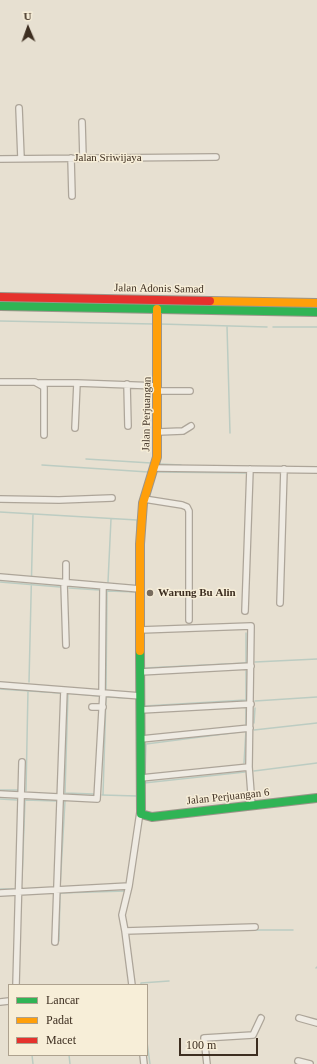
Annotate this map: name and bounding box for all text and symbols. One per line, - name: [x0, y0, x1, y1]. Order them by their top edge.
- north arrow: [8, 8, 48, 48]
- text: U: [23, 10, 32, 22]
- street label: Jalan Sriwijaya: [74, 151, 142, 165]
- street label: Jalan Adonis Samad: [114, 282, 204, 296]
- street label: Jalan Perjuangan: [140, 376, 154, 452]
- place label: Warung Bu Alin: [158, 586, 236, 600]
- marker: Warung Bu Alin: [145, 588, 155, 598]
- street label: Jalan Perjuangan 6: [186, 786, 270, 808]
- legend: [8, 984, 148, 1056]
- text: Lancar: [46, 993, 79, 1007]
- text: Padat: [46, 1013, 73, 1027]
- scale bar: [181, 1030, 260, 1056]
- text: Macet: [46, 1033, 76, 1047]
- text: 100 m: [186, 1038, 216, 1052]

